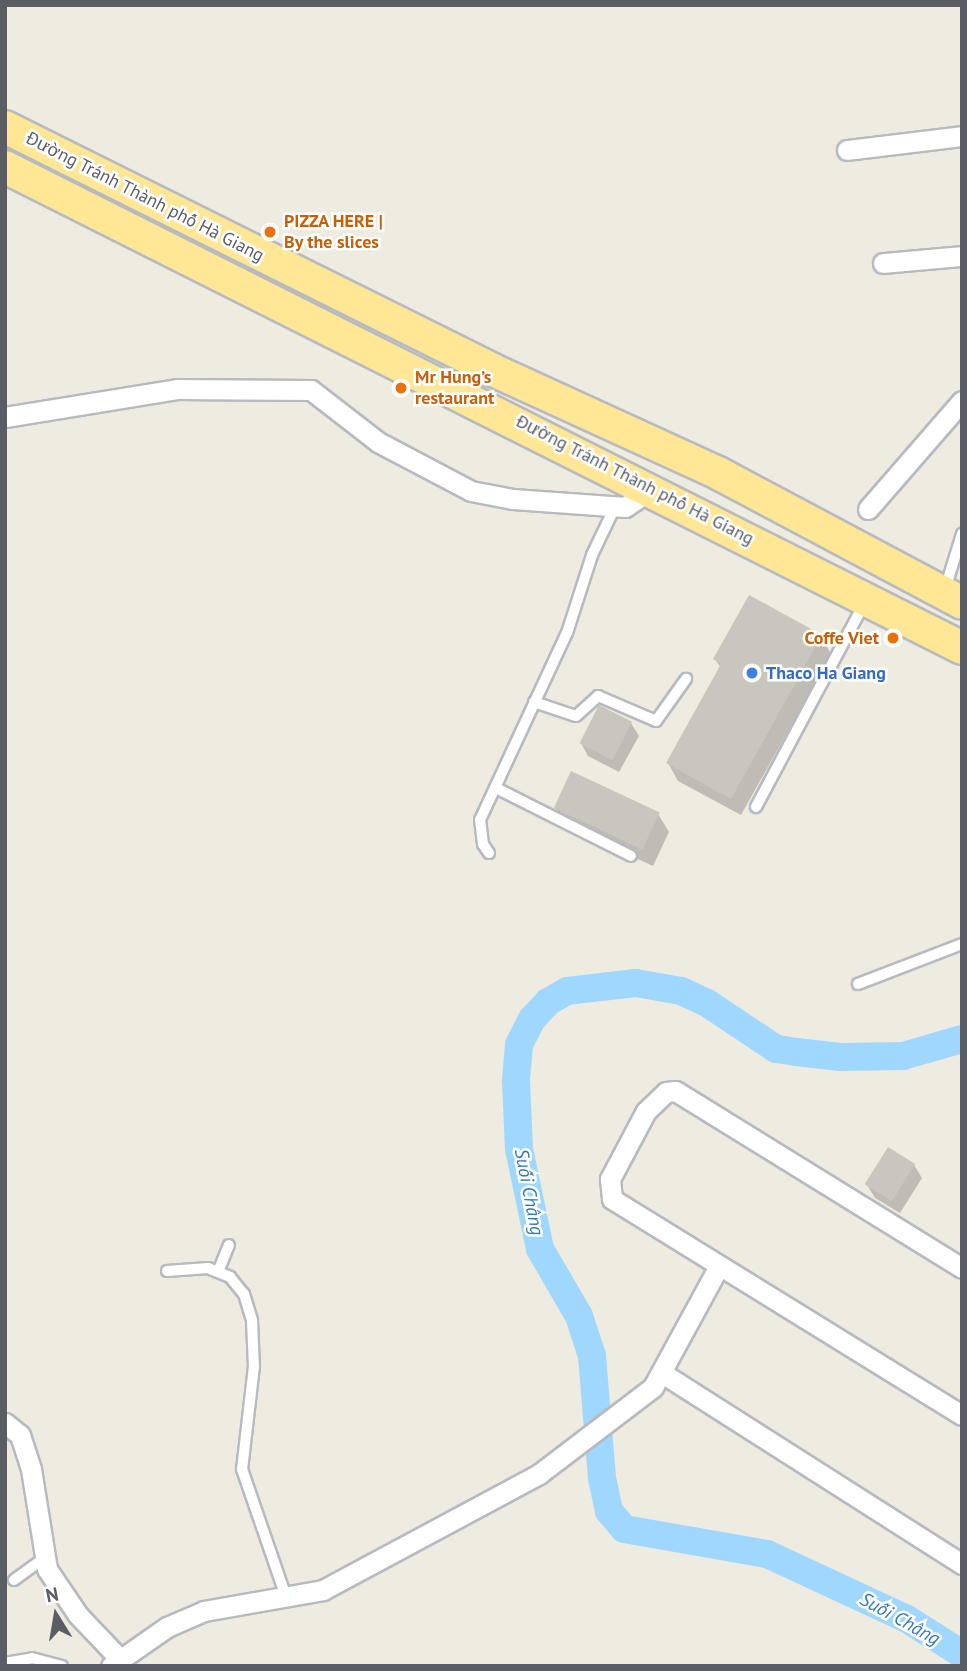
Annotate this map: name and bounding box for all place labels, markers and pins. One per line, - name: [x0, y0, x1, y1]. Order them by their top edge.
- place label: PIZZA HERE | By the slices: [284, 211, 384, 254]
- marker: PIZZA HERE | By the slices: [262, 224, 278, 240]
- place label: Mr Hung’s restaurant: [415, 367, 494, 410]
- marker: Mr Hung’s restaurant: [393, 380, 409, 396]
- place label: Coffe Viet: [804, 627, 879, 649]
- marker: Coffe Viet: [885, 630, 901, 646]
- place label: Thaco Ha Giang: [766, 662, 886, 684]
- marker: Thaco Ha Giang: [744, 665, 760, 681]

